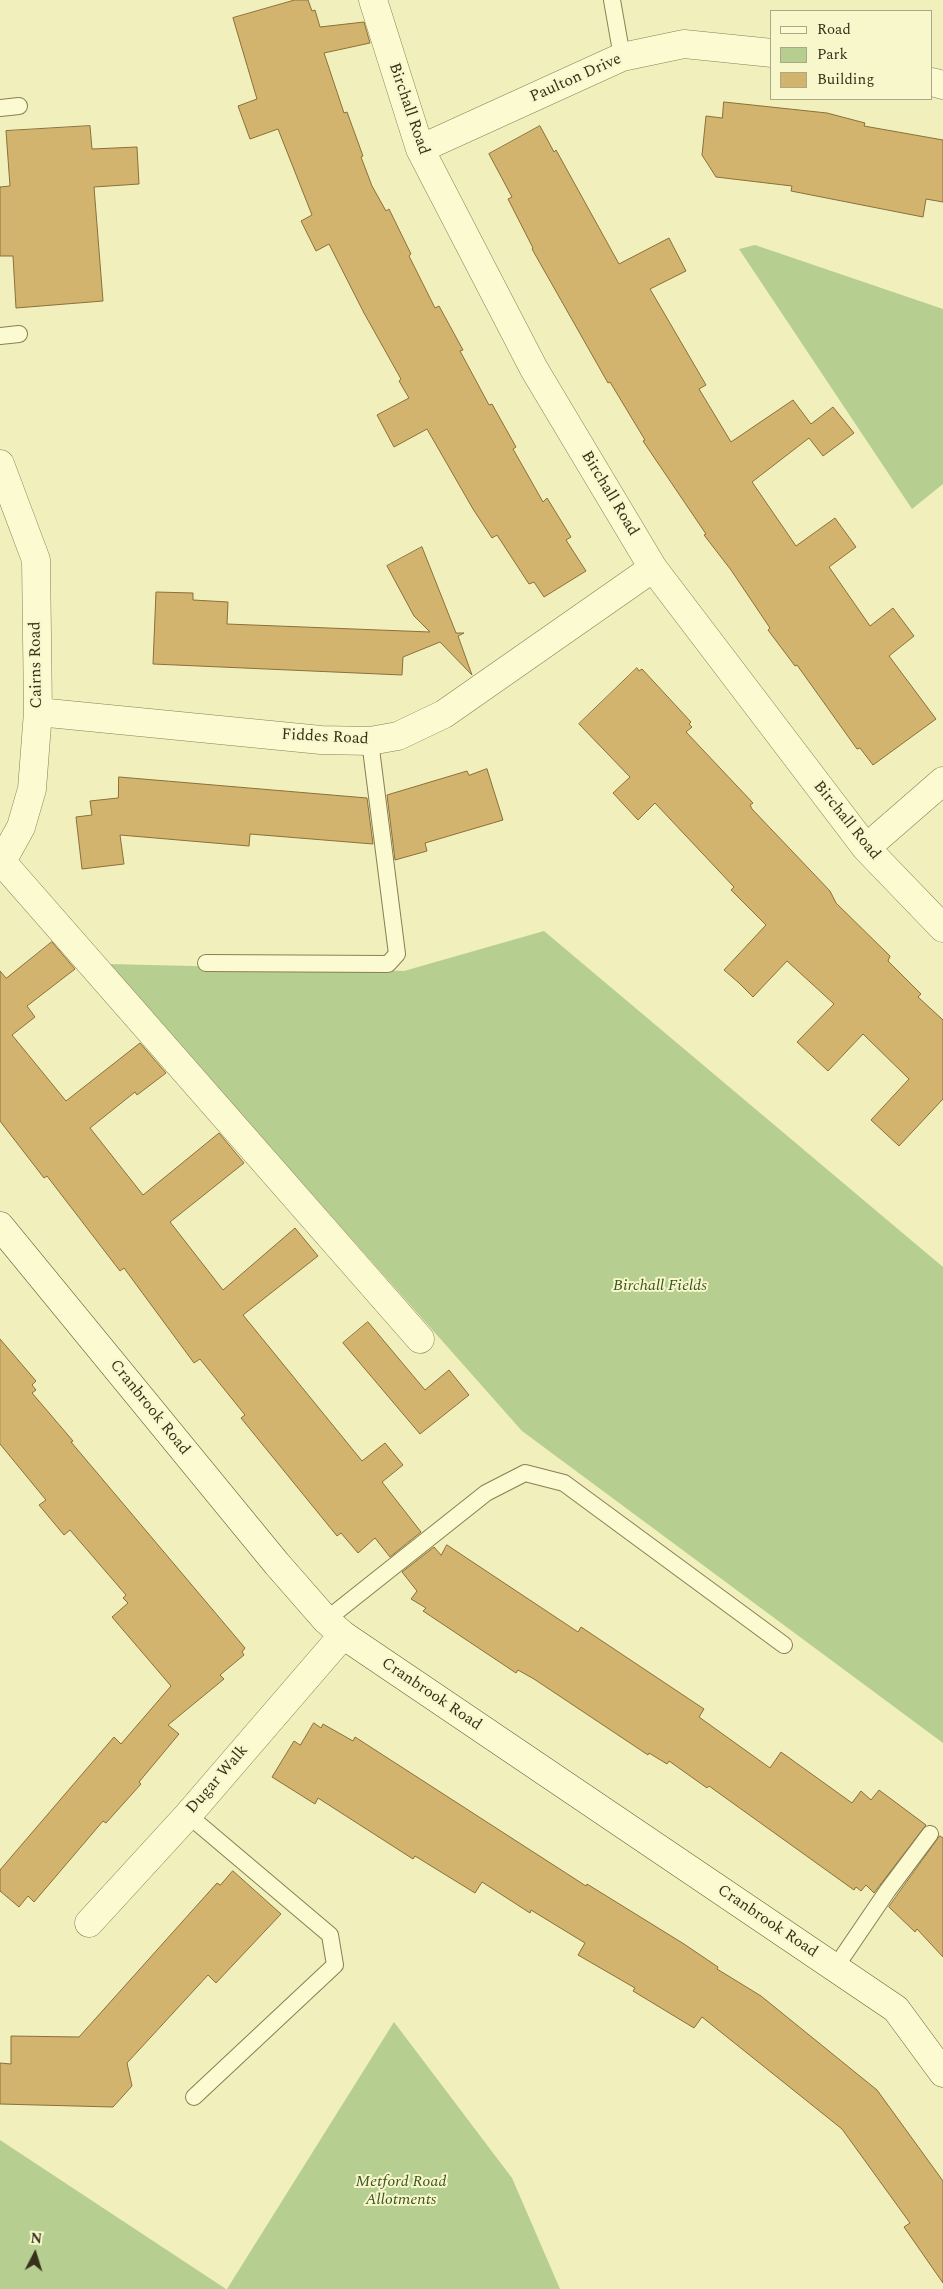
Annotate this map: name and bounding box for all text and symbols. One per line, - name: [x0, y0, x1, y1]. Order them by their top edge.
- legend: [770, 10, 933, 100]
- text: Road: [817, 18, 851, 41]
- text: Park: [817, 43, 848, 66]
- street label: Paulton Drive: [527, 50, 625, 108]
- street label: Birchall Road: [383, 60, 433, 158]
- text: Building: [817, 68, 874, 91]
- street label: Birchall Road: [576, 448, 642, 540]
- street label: Cairns Road: [27, 621, 47, 709]
- street label: Fiddes Road: [281, 726, 369, 750]
- street label: Birchall Road: [808, 778, 884, 864]
- park label: Birchall Fields: [613, 1277, 707, 1297]
- street label: Cranbrook Road: [105, 1357, 193, 1459]
- street label: Cranbrook Road: [377, 1654, 485, 1736]
- street label: Dugar Walk: [183, 1742, 253, 1818]
- street label: Cranbrook Road: [713, 1881, 821, 1963]
- park label: Metford Road Allotments: [356, 2173, 446, 2211]
- text: N: [30, 2228, 43, 2250]
- north arrow: [10, 2229, 60, 2279]

